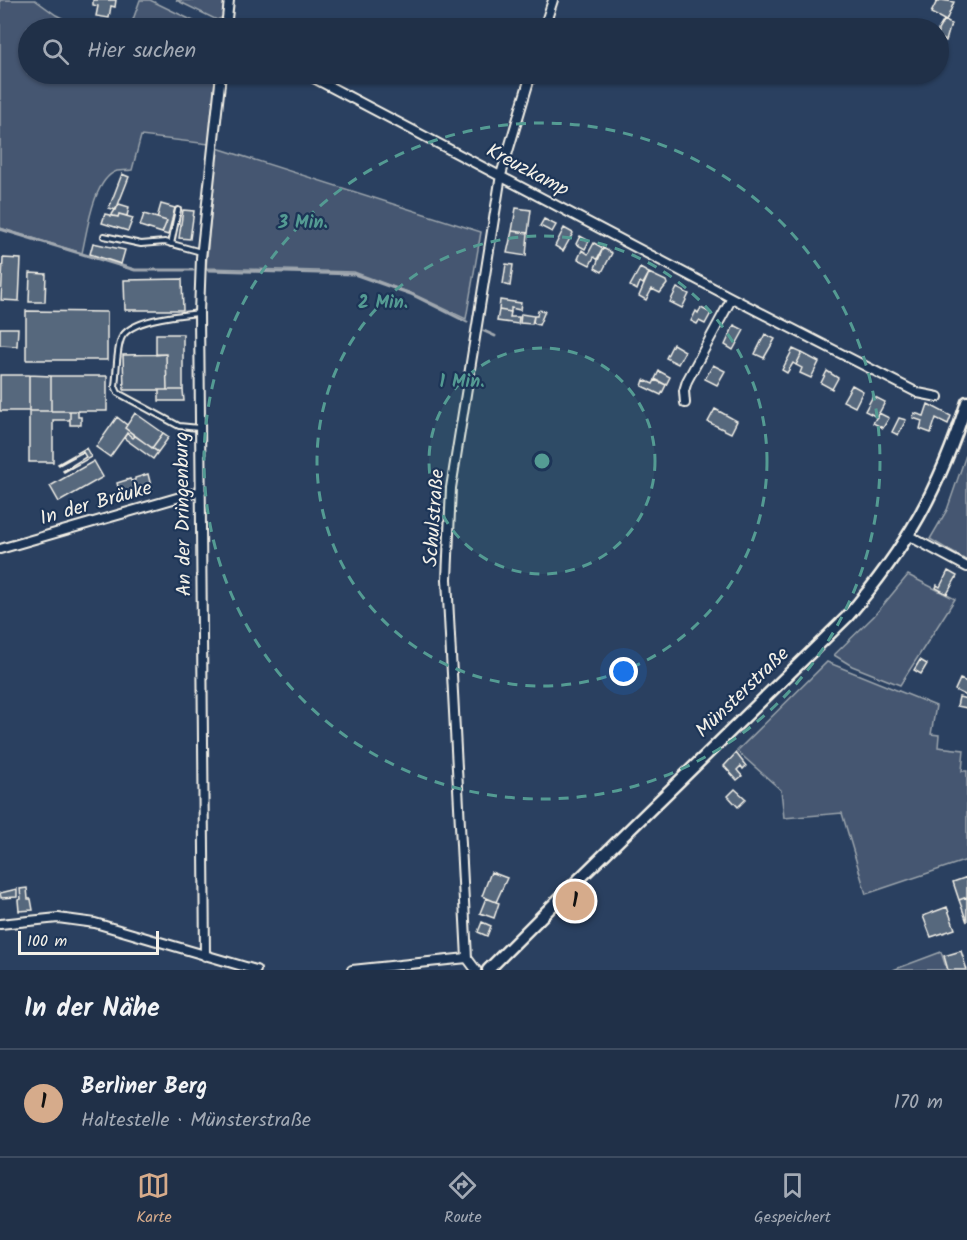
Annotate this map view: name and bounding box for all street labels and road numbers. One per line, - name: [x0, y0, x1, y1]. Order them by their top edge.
- street label: Kreuzkamp: [480, 136, 575, 206]
- street label: An der Dringenburg: [167, 431, 201, 597]
- street label: Schulstraße: [416, 468, 454, 568]
- street label: In der Bräuke: [36, 473, 156, 535]
- street label: Münsterstraße: [688, 640, 798, 746]

